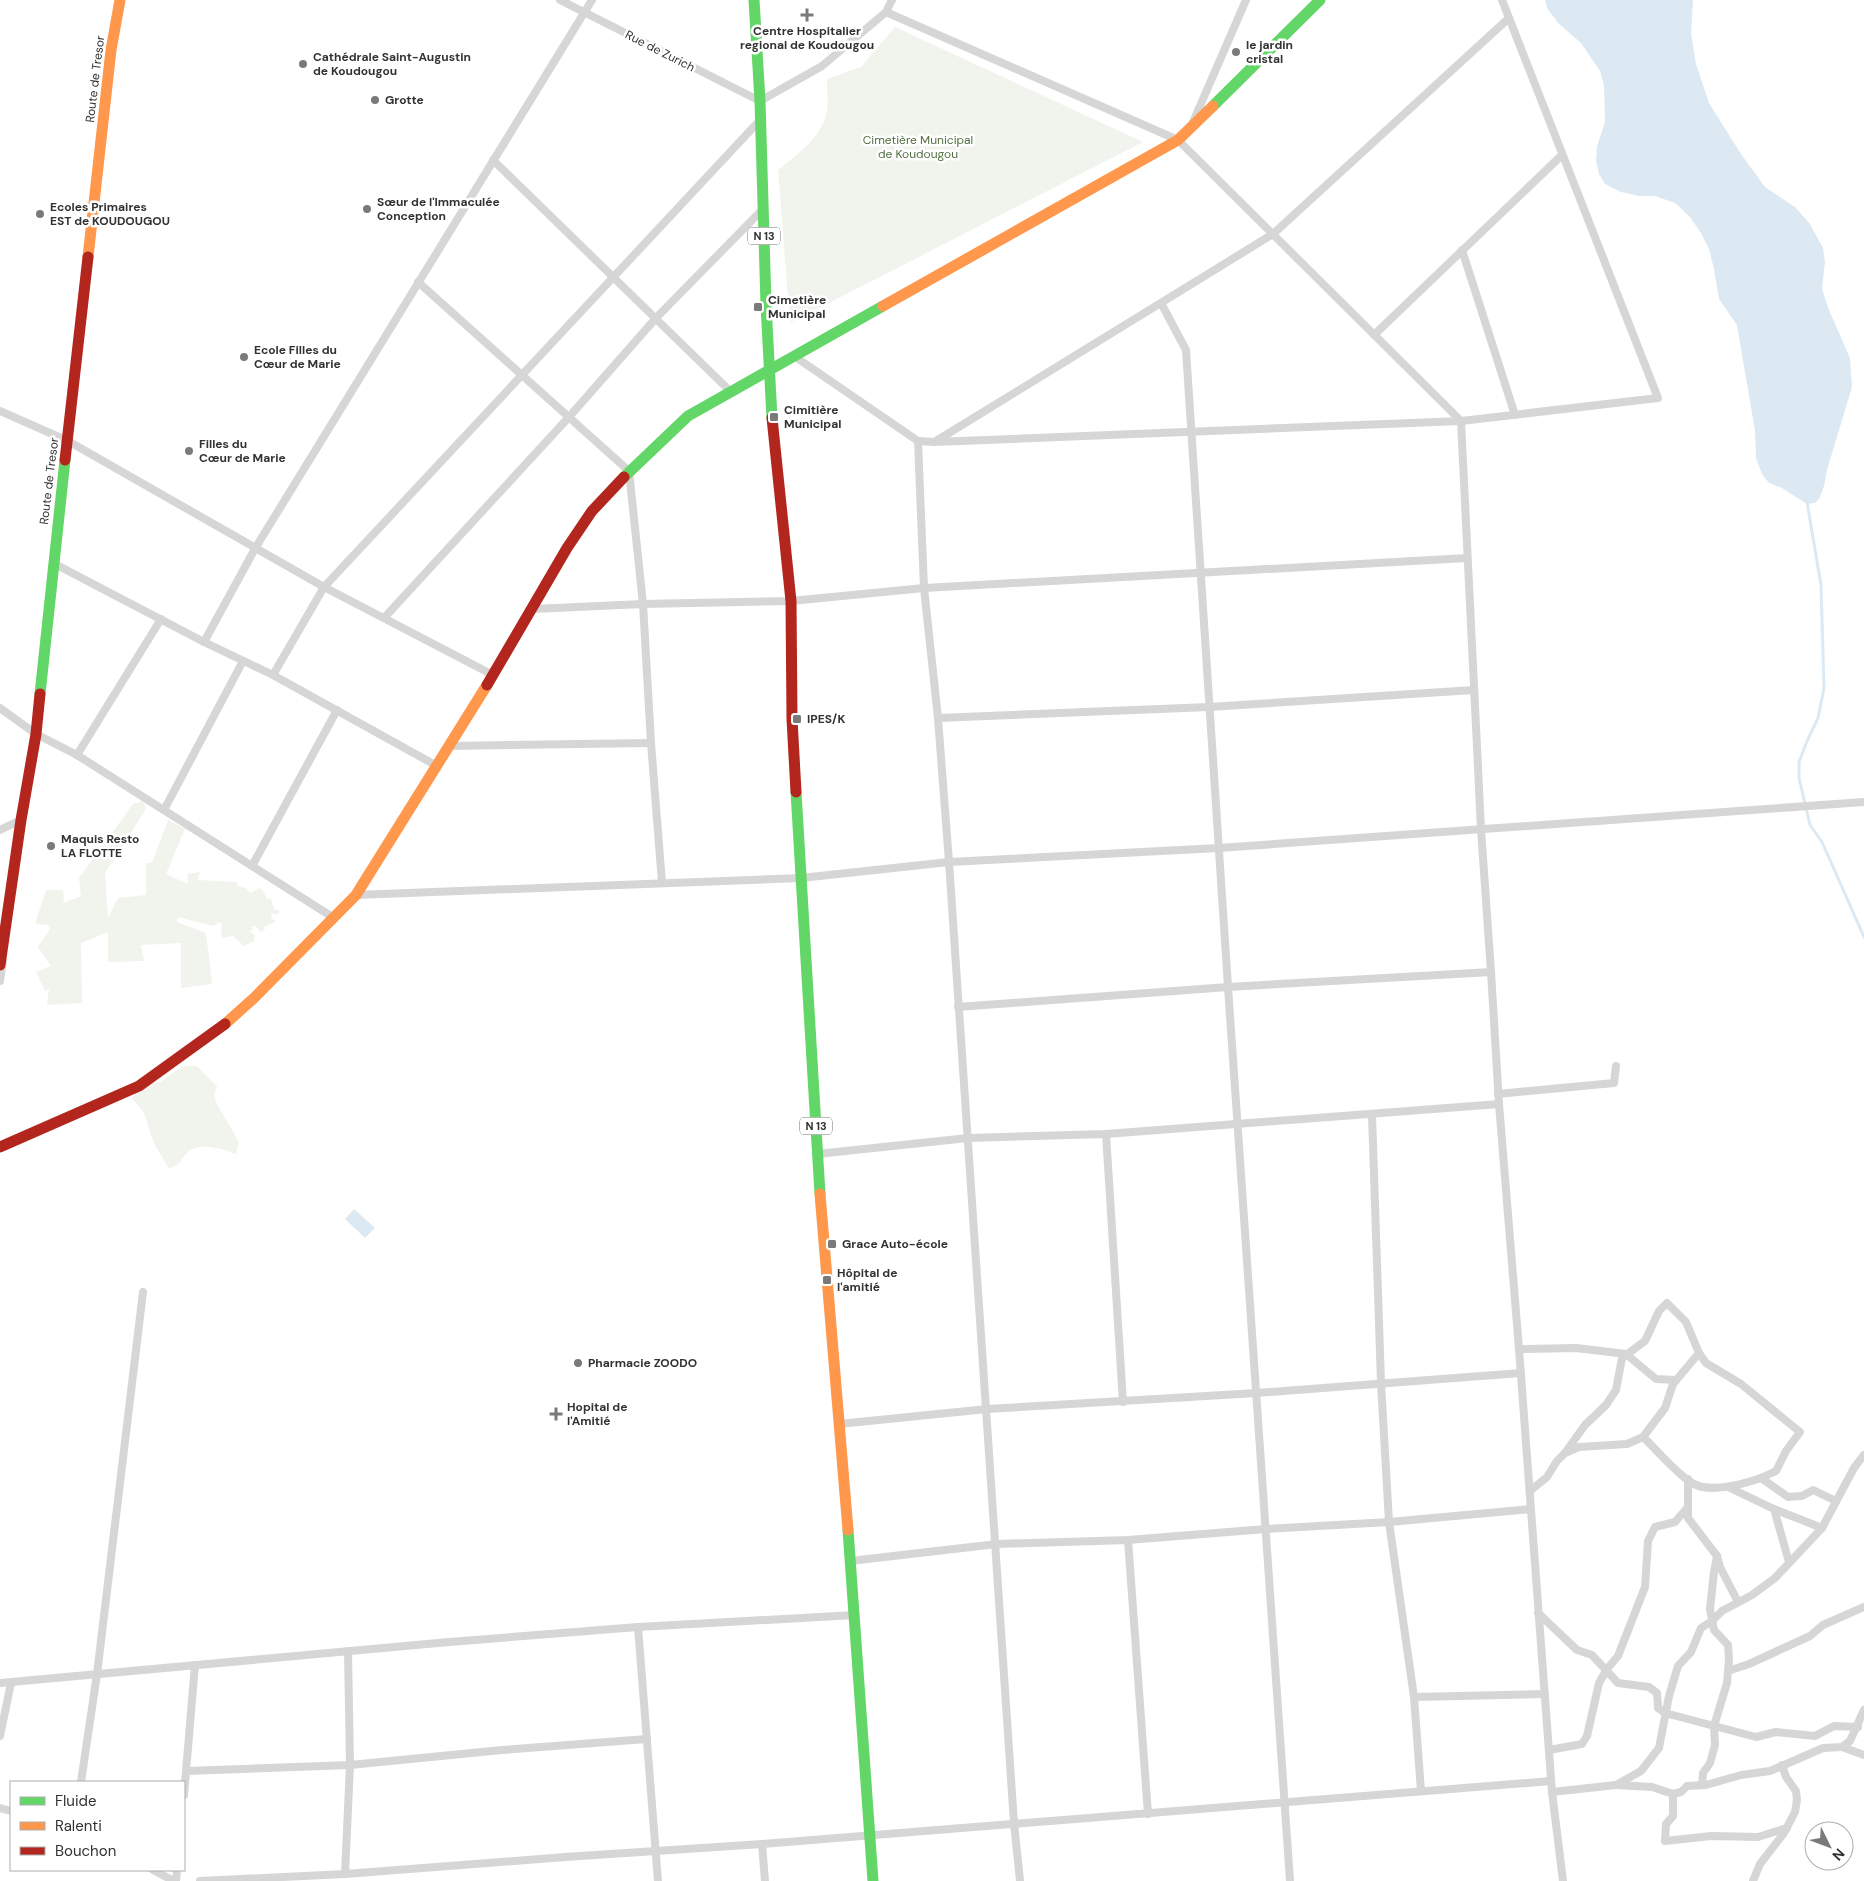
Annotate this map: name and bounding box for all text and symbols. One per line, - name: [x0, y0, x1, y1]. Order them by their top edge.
- marker: Centre Hospitalier regional de Koudougou: [800, 8, 814, 22]
- place label: Centre Hospitalier regional de Koudougou: [740, 23, 874, 53]
- street label: Rue de Zurich: [623, 27, 698, 75]
- street label: Route de Tresor: [82, 34, 108, 123]
- place label: le jardin cristal: [1246, 37, 1293, 67]
- marker: le jardin cristal: [1230, 46, 1242, 58]
- place label: Cathédrale Saint-Augustin de Koudougou: [313, 49, 471, 79]
- marker: Cathédrale Saint-Augustin de Koudougou: [297, 58, 309, 70]
- place label: Grotte: [385, 92, 424, 108]
- marker: Grotte: [369, 94, 381, 106]
- park label: Cimetière Municipal de Koudougou: [863, 132, 973, 162]
- place label: Sœur de l'Immaculée Conception: [377, 194, 500, 224]
- place label: Ecoles Primaires EST de KOUDOUGOU: [50, 199, 170, 229]
- marker: Sœur de l'Immaculée Conception: [361, 203, 373, 215]
- marker: Ecoles Primaires EST de KOUDOUGOU: [34, 208, 46, 220]
- road number: N 13: [748, 228, 780, 245]
- place label: Cimetière Municipal: [768, 292, 826, 322]
- marker: Cimetière Municipal: [752, 301, 764, 313]
- place label: Ecole Filles du Cœur de Marie: [254, 342, 341, 372]
- marker: Ecole Filles du Cœur de Marie: [238, 351, 250, 363]
- place label: Cimitière Municipal: [784, 402, 841, 432]
- marker: Cimitière Municipal: [768, 411, 780, 423]
- street label: Route de Tresor: [36, 436, 62, 525]
- place label: Filles du Cœur de Marie: [199, 436, 286, 466]
- marker: Filles du Cœur de Marie: [183, 445, 195, 457]
- place label: IPES/K: [807, 711, 846, 727]
- marker: IPES/K: [791, 713, 803, 725]
- place label: Maquis Resto LA FLOTTE: [61, 831, 139, 861]
- marker: Maquis Resto LA FLOTTE: [45, 840, 57, 852]
- road number: N 13: [800, 1118, 832, 1134]
- place label: Grace Auto-école: [842, 1236, 948, 1252]
- marker: Grace Auto-école: [826, 1238, 838, 1250]
- place label: Hôpital de l'amitié: [837, 1265, 897, 1295]
- marker: Hôpital de l'amitié: [821, 1274, 833, 1286]
- place label: Pharmacie ZOODO: [588, 1355, 697, 1371]
- marker: Pharmacie ZOODO: [572, 1357, 584, 1369]
- place label: Hopital de l'Amitié: [567, 1399, 627, 1429]
- marker: Hopital de l'Amitié: [549, 1407, 563, 1421]
- legend: [10, 1781, 185, 1871]
- text: Fluide: [55, 1791, 97, 1811]
- text: Ralenti: [55, 1816, 102, 1836]
- north arrow: [1804, 1821, 1854, 1871]
- text: Bouchon: [55, 1841, 116, 1861]
- text: N: [1829, 1845, 1849, 1865]

